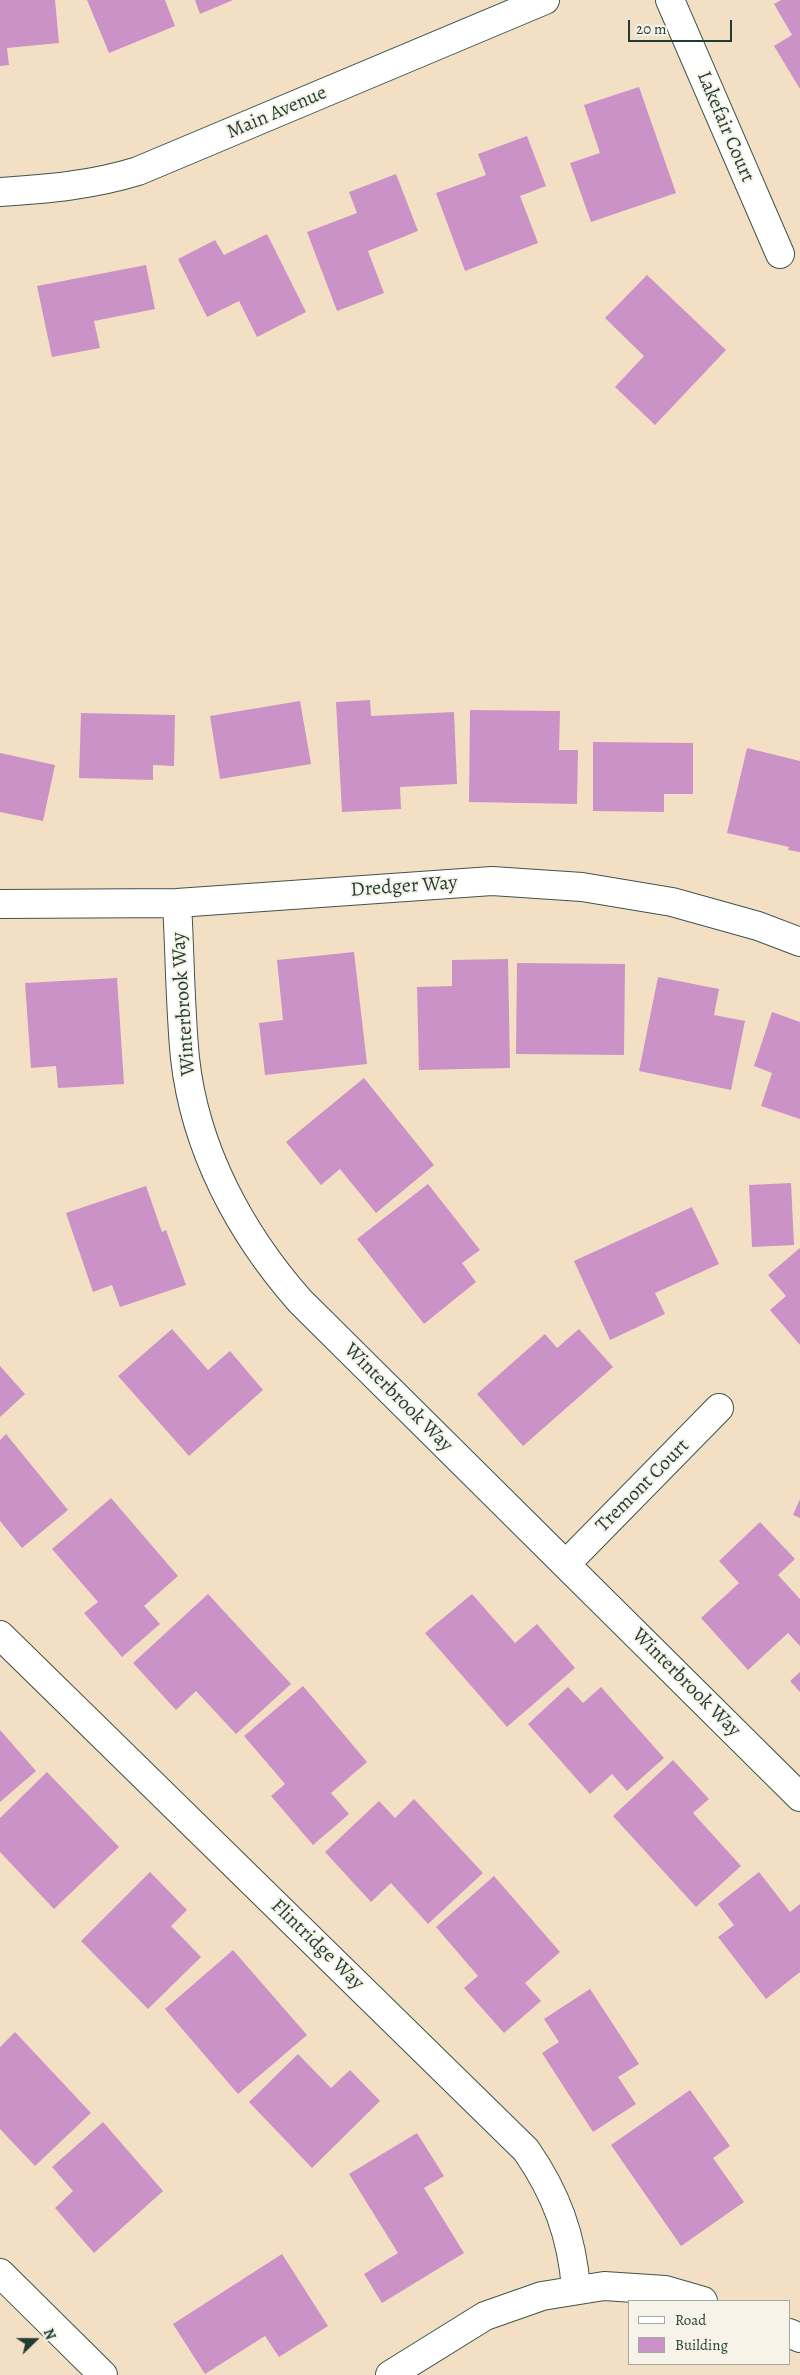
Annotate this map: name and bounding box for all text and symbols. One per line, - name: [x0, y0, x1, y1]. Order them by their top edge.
- scale bar: [630, 10, 734, 42]
- text: 20 m: [636, 19, 667, 39]
- street label: Lakefair Court: [691, 68, 759, 186]
- street label: Main Avenue: [223, 81, 331, 145]
- street label: Dredger Way: [350, 871, 458, 903]
- street label: Winterbrook Way: [167, 931, 201, 1077]
- street label: Winterbrook Way: [339, 1339, 457, 1457]
- street label: Tremont Court: [591, 1434, 695, 1538]
- street label: Winterbrook Way: [627, 1624, 745, 1742]
- street label: Flintridge Way: [265, 1895, 369, 1995]
- legend: [628, 2300, 790, 2365]
- text: Road: [675, 2310, 706, 2330]
- north arrow: [10, 2315, 60, 2365]
- text: N: [39, 2326, 60, 2342]
- text: Building: [675, 2335, 728, 2355]

